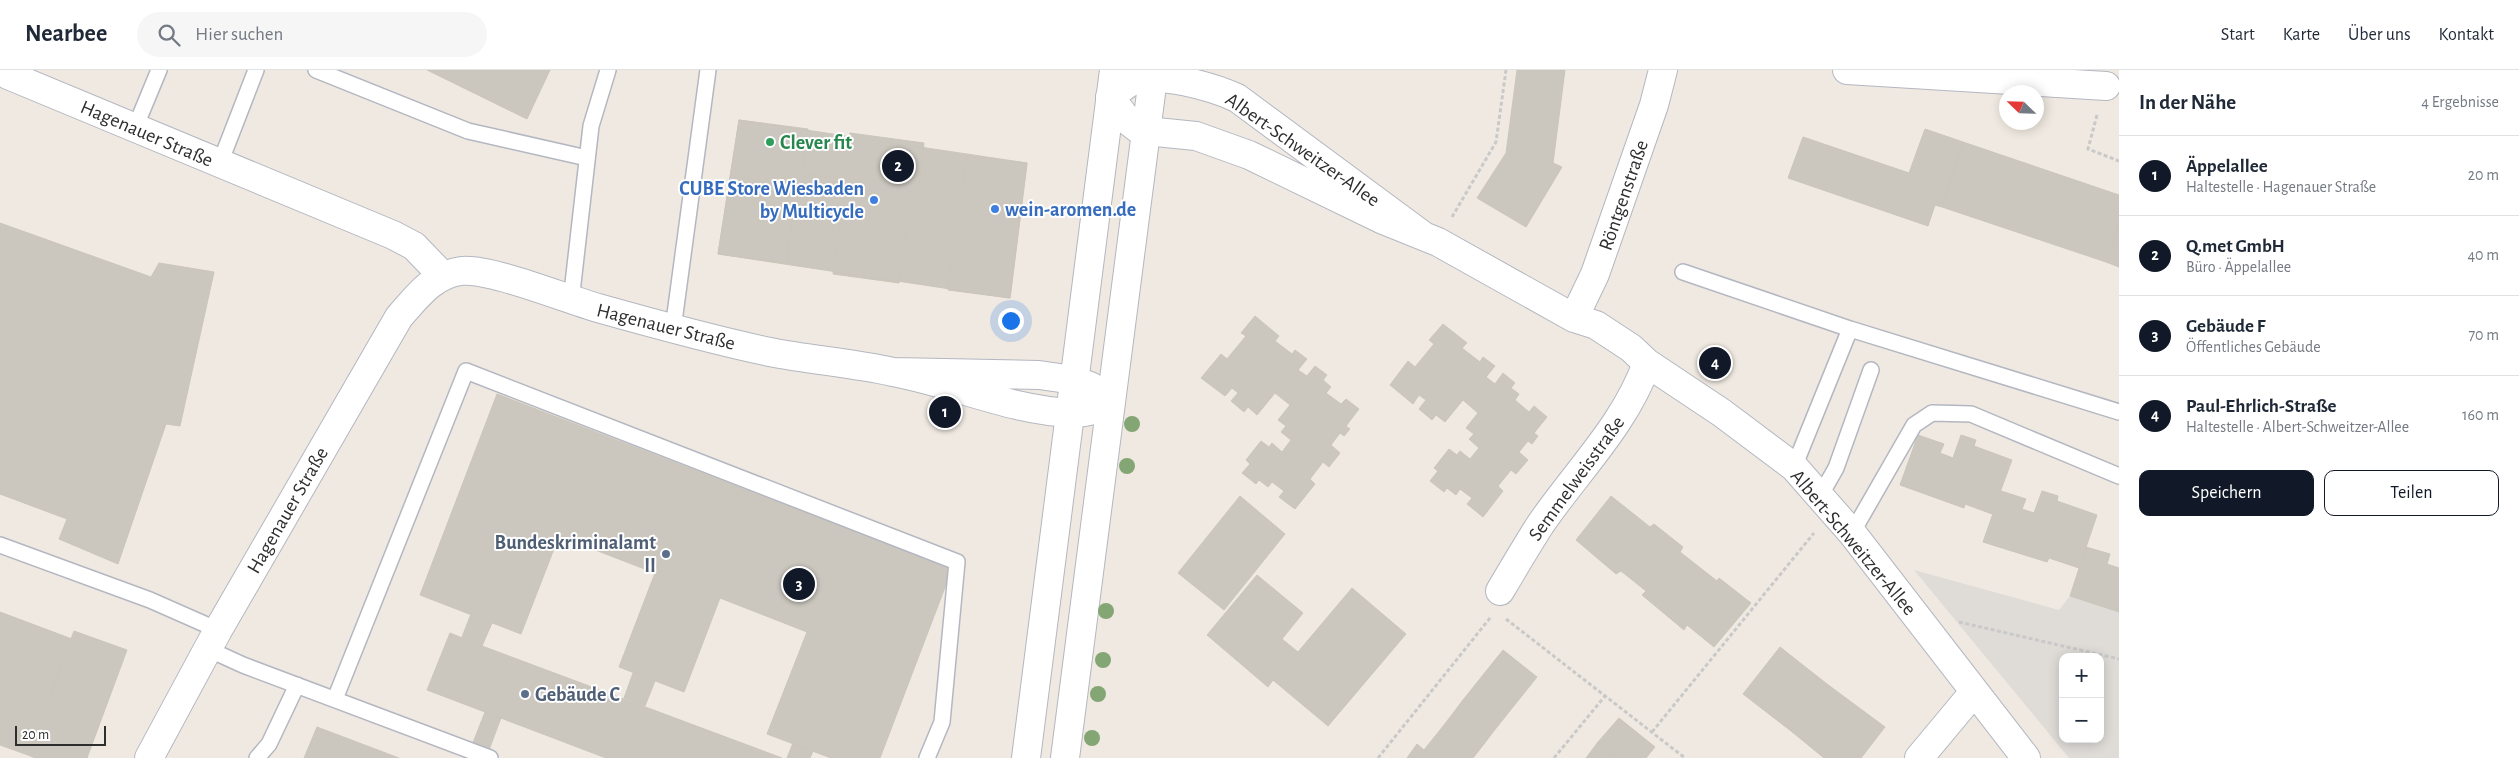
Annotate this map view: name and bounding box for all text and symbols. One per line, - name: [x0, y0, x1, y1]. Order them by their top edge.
- search box: [137, 12, 487, 57]
- icon: search: [155, 21, 183, 49]
- text: Nearbee: [25, 22, 107, 46]
- text: Hier suchen: [195, 25, 283, 44]
- text: Start: [2221, 26, 2255, 44]
- text: Karte: [2283, 26, 2320, 44]
- text: Über uns: [2348, 26, 2411, 44]
- text: Kontakt: [2439, 26, 2494, 44]
- north arrow: [1999, 85, 2044, 130]
- street label: Albert-Schweitzer-Allee: [1222, 89, 1383, 211]
- text: In der Nähe: [2139, 92, 2236, 113]
- text: 4 Ergebnisse: [2421, 94, 2499, 110]
- street label: Hagenauer Straße: [77, 97, 216, 171]
- place label: Clever fit: [780, 133, 852, 153]
- marker: Clever fit: [764, 136, 776, 148]
- street label: Röntgenstraße: [1596, 138, 1652, 253]
- pin: 2: [882, 147, 914, 185]
- text: Äppelallee: [2186, 157, 2268, 176]
- text: 1: [2152, 167, 2158, 183]
- text: 20 m: [2468, 167, 2499, 183]
- place label: CUBE Store Wiesbaden by Multicycle: [679, 179, 864, 222]
- text: Haltestelle · Hagenauer Straße: [2186, 179, 2376, 195]
- marker: CUBE Store Wiesbaden by Multicycle: [868, 194, 880, 206]
- place label: wein-aromen.de: [1005, 200, 1136, 220]
- marker: wein-aromen.de: [989, 203, 1001, 215]
- text: Q.met GmbH: [2186, 237, 2285, 256]
- text: 2: [2151, 247, 2159, 263]
- text: 40 m: [2467, 247, 2499, 263]
- text: Büro · Äppelallee: [2186, 259, 2291, 275]
- street label: Hagenauer Straße: [595, 300, 737, 354]
- your location: [998, 308, 1024, 334]
- text: Gebäude F: [2186, 317, 2265, 336]
- text: 3: [2152, 327, 2158, 343]
- text: 70 m: [2468, 327, 2499, 343]
- text: Öffentliches Gebäude: [2186, 339, 2321, 355]
- pin: 4: [1699, 344, 1731, 382]
- pin: 1: [929, 393, 961, 431]
- text: Paul-Ehrlich-Straße: [2186, 397, 2337, 416]
- text: 4: [2151, 407, 2159, 423]
- text: 160 m: [2462, 407, 2499, 423]
- street label: Semmelweisstraße: [1525, 413, 1629, 545]
- text: Haltestelle · Albert-Schweitzer-Allee: [2186, 419, 2409, 435]
- street label: Hagenauer Straße: [244, 444, 332, 577]
- street label: Albert-Schweitzer-Allee: [1787, 466, 1920, 619]
- button: Speichern: [2139, 470, 2314, 516]
- button: Teilen: [2324, 470, 2499, 516]
- place label: Bundeskriminalamt II: [495, 533, 656, 576]
- marker: Bundeskriminalamt II: [660, 548, 672, 560]
- pin: 3: [783, 565, 815, 603]
- map controls: [2059, 653, 2104, 743]
- button: +: [2059, 653, 2104, 698]
- place label: Gebäude C: [535, 685, 620, 705]
- marker: Gebäude C: [519, 688, 531, 700]
- button: −: [2059, 698, 2104, 743]
- scale bar: [15, 723, 106, 746]
- text: 20 m: [22, 728, 49, 742]

